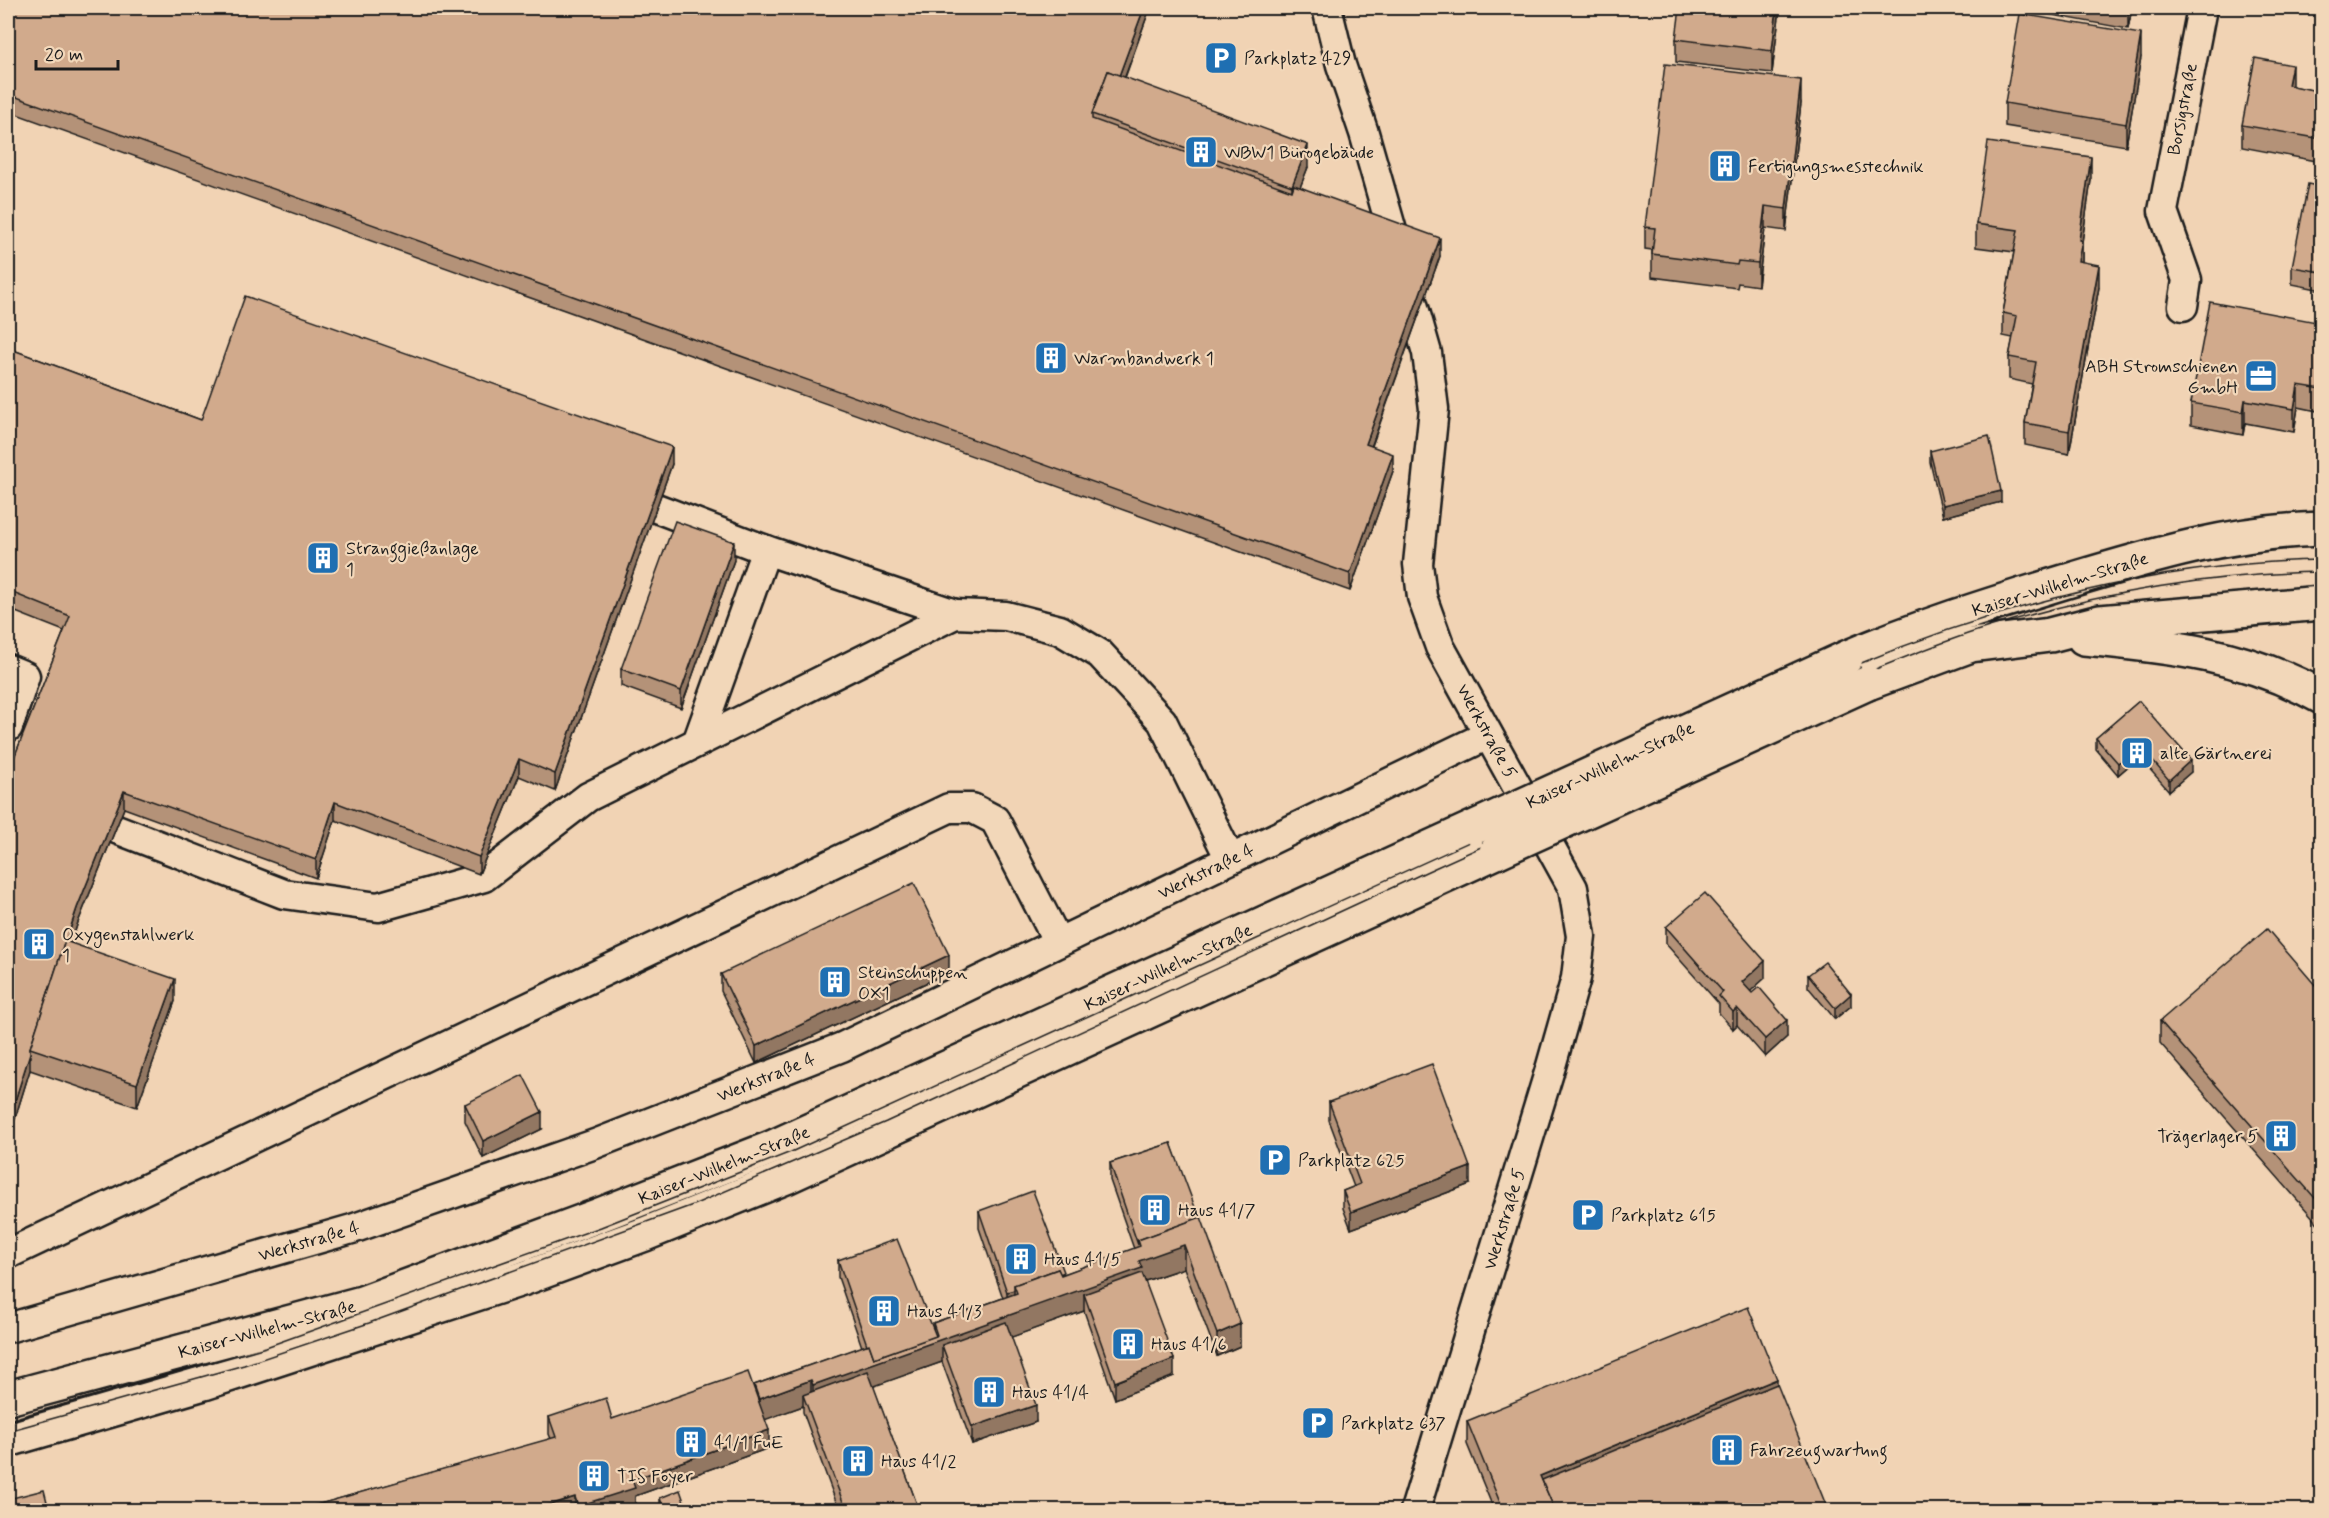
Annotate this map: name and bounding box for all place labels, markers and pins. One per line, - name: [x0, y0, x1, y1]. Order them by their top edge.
- parking icon: Parkplatz 429: [1203, 40, 1239, 76]
- place label: Parkplatz 429: [1244, 47, 1351, 71]
- building icon: WBW1 Bürogebäude: [1183, 134, 1219, 170]
- place label: WBW1 Bürogebäude: [1224, 141, 1374, 165]
- building icon: Fertigungsmesstechnik: [1707, 148, 1743, 184]
- place label: Fertigungsmesstechnik: [1748, 155, 1924, 180]
- building icon: Warmbandwerk 1: [1033, 340, 1069, 376]
- place label: Warmbandwerk 1: [1074, 347, 1214, 371]
- place label: ABH Stromschienen GmbH: [2085, 355, 2238, 400]
- office icon: ABH Stromschienen GmbH: [2243, 358, 2279, 394]
- place label: Stranggießanlage 1: [346, 537, 479, 582]
- building icon: Stranggießanlage 1: [305, 540, 341, 576]
- building icon: alte Gärtnerei: [2119, 735, 2155, 771]
- place label: alte Gärtnerei: [2160, 742, 2272, 766]
- place label: Oxygenstahlwerk 1: [62, 923, 194, 968]
- building icon: Oxygenstahlwerk 1: [21, 926, 57, 962]
- place label: Steinschuppen OX1: [858, 961, 967, 1006]
- building icon: Steinschuppen OX1: [817, 964, 853, 1000]
- building icon: Trägerlager 5: [2263, 1118, 2299, 1154]
- place label: Trägerlager 5: [2157, 1125, 2258, 1149]
- parking icon: Parkplatz 625: [1257, 1142, 1293, 1178]
- place label: Parkplatz 625: [1298, 1149, 1405, 1173]
- building icon: Haus 41/7: [1137, 1192, 1173, 1228]
- parking icon: Parkplatz 615: [1570, 1197, 1606, 1233]
- place label: Haus 41/7: [1178, 1199, 1256, 1223]
- place label: Parkplatz 615: [1611, 1204, 1716, 1228]
- building icon: Haus 41/5: [1003, 1241, 1039, 1277]
- place label: Haus 41/5: [1044, 1248, 1122, 1272]
- building icon: Haus 41/3: [866, 1293, 902, 1329]
- place label: Haus 41/3: [907, 1300, 982, 1324]
- building icon: Haus 41/6: [1110, 1326, 1146, 1362]
- place label: Haus 41/6: [1151, 1333, 1227, 1357]
- building icon: Haus 41/4: [971, 1374, 1007, 1410]
- place label: Haus 41/4: [1012, 1381, 1089, 1405]
- parking icon: Parkplatz 637: [1300, 1405, 1336, 1441]
- place label: Parkplatz 637: [1341, 1412, 1446, 1436]
- building icon: 41/1 FuE: [673, 1424, 709, 1460]
- place label: 41/1 FuE: [714, 1431, 784, 1455]
- building icon: Fahrzeugwartung: [1709, 1432, 1745, 1468]
- place label: Fahrzeugwartung: [1750, 1439, 1888, 1465]
- building icon: Haus 41/2: [840, 1443, 876, 1479]
- place label: Haus 41/2: [881, 1450, 957, 1474]
- building icon: TIS Foyer: [576, 1458, 612, 1494]
- place label: TIS Foyer: [617, 1465, 693, 1489]

